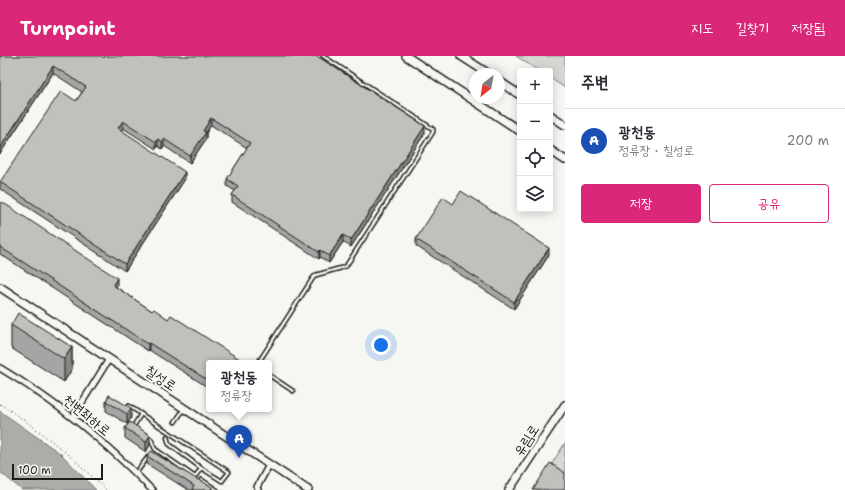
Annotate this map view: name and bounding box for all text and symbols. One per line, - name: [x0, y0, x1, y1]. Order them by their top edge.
- text: Turnpoint: [20, 16, 116, 41]
- text: 지도: [691, 19, 713, 37]
- text: 길찾기: [735, 19, 769, 37]
- text: 저장됨: [791, 19, 825, 37]
- north arrow: [469, 68, 505, 104]
- map controls: [517, 68, 553, 212]
- button: +: [517, 68, 553, 104]
- text: 주변: [581, 71, 608, 93]
- button: −: [517, 104, 553, 140]
- text: 광천동: [619, 122, 655, 142]
- text: A: [589, 132, 599, 149]
- text: 200 m: [787, 132, 829, 149]
- button: locate: [517, 140, 553, 176]
- text: 정류장 · 칠성로: [619, 142, 694, 159]
- button: layers: [517, 176, 553, 212]
- button: 저장: [581, 184, 701, 223]
- button: 공유: [709, 184, 829, 223]
- your location: [371, 335, 391, 355]
- popup: [206, 360, 272, 412]
- street label: 칠성로: [142, 361, 180, 395]
- text: 광천동: [221, 367, 257, 387]
- text: 정류장: [221, 387, 252, 404]
- street label: 천변좌하로: [59, 390, 115, 440]
- street label: 유림로: [509, 421, 543, 459]
- pin: A: [226, 425, 252, 458]
- scale bar: [12, 462, 103, 481]
- text: 100 m: [18, 463, 51, 478]

